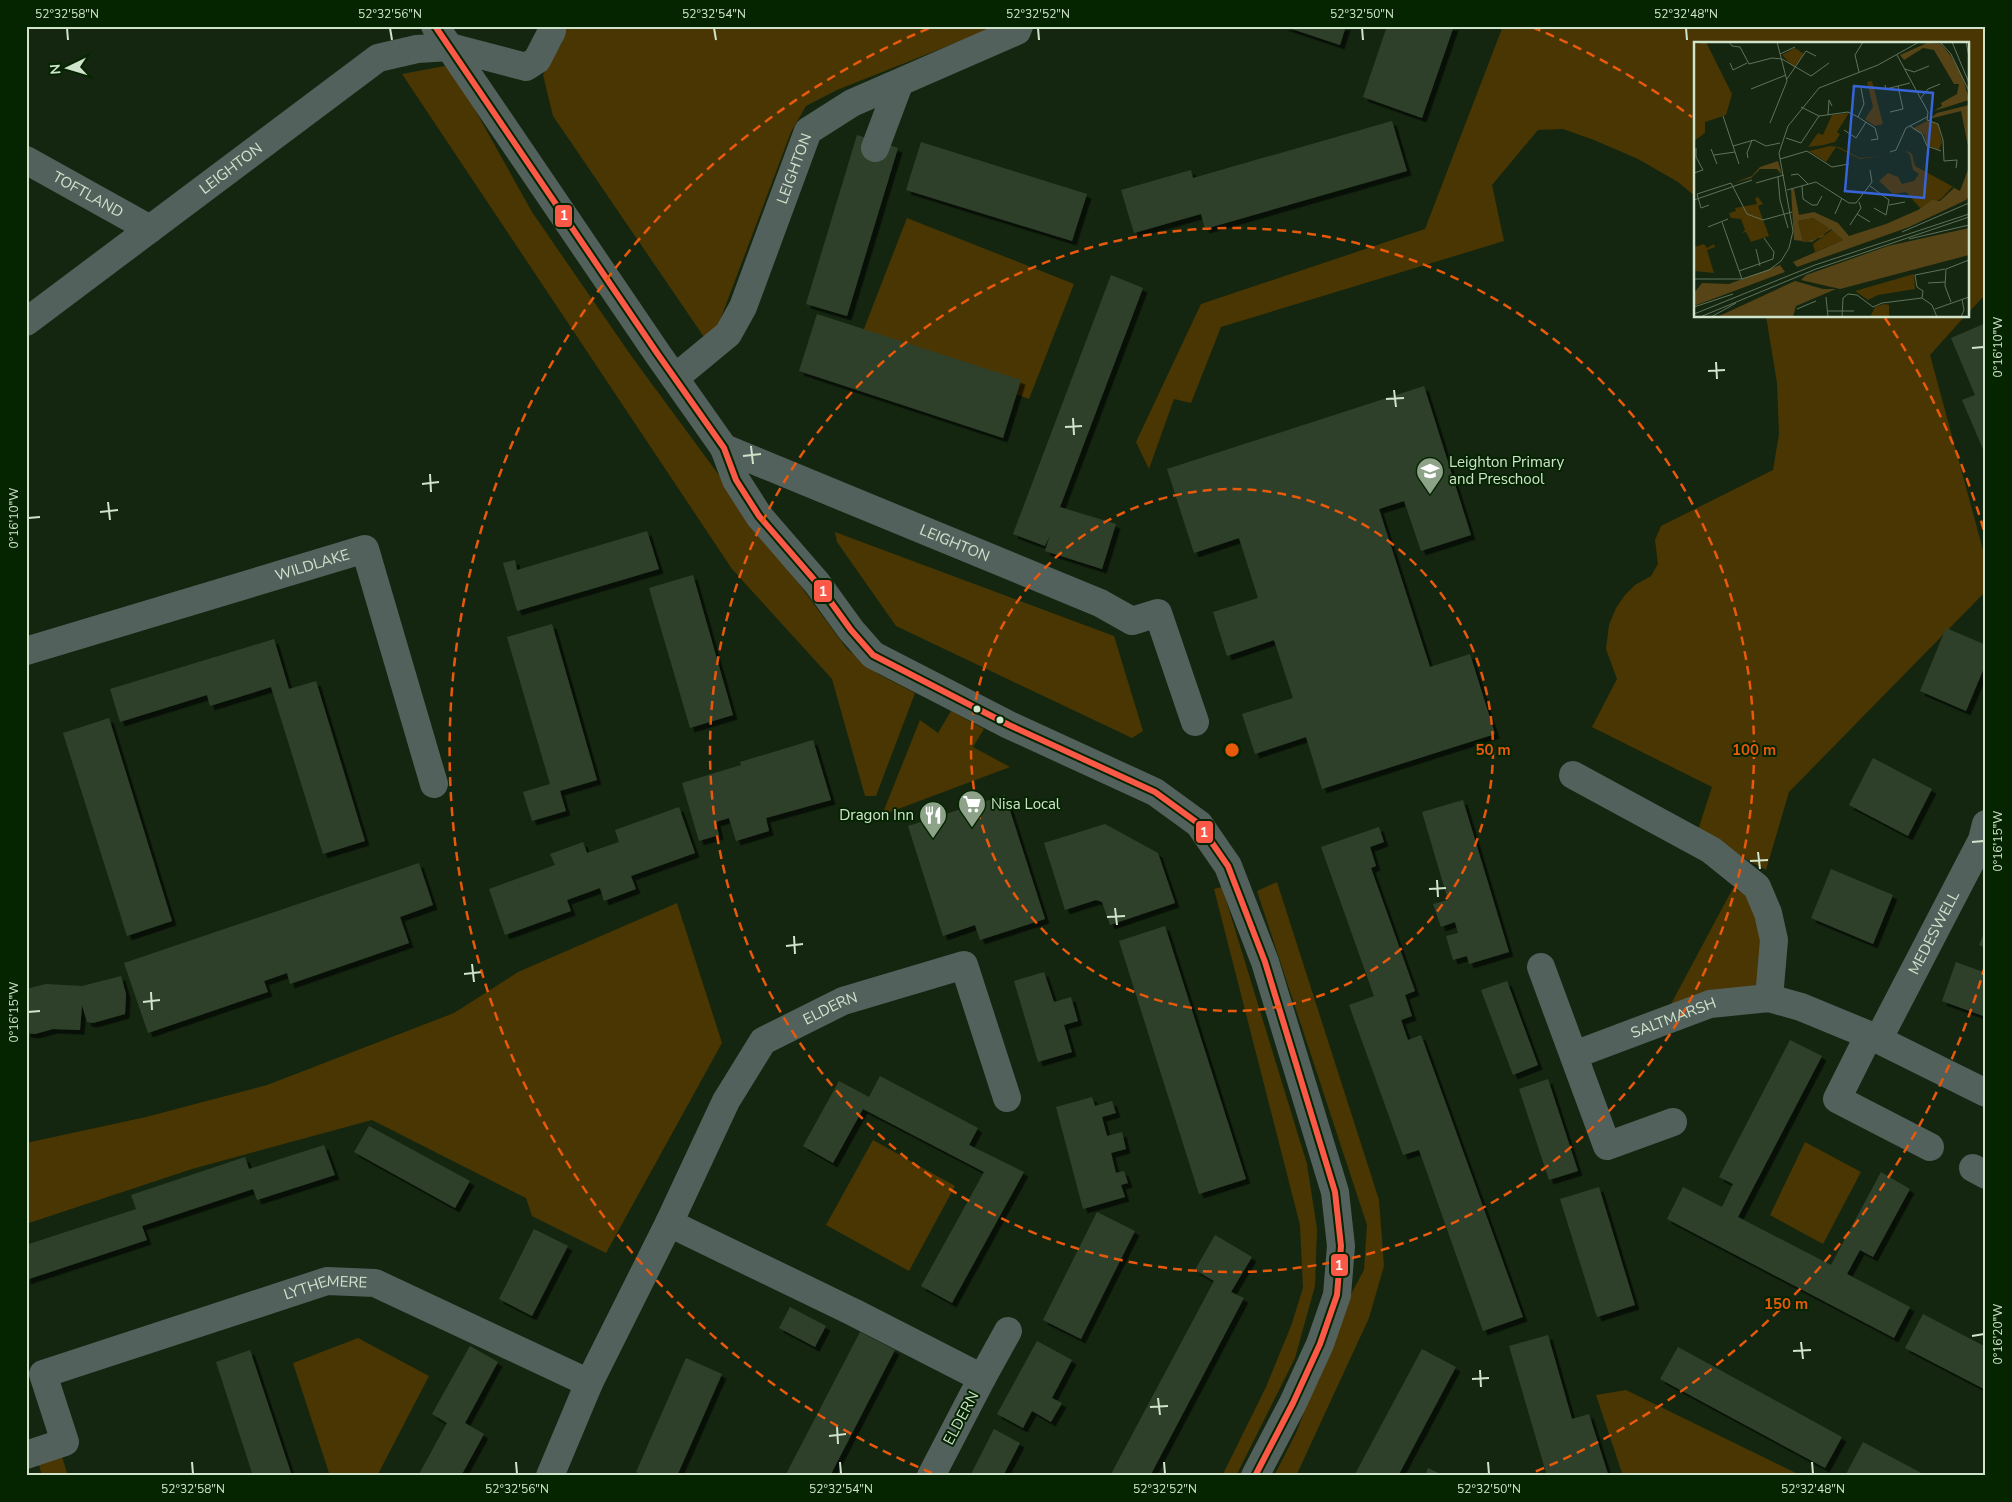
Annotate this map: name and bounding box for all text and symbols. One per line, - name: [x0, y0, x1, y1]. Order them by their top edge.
- text: 52°32'58"N: [35, 6, 99, 22]
- text: 52°32'56"N: [358, 6, 422, 22]
- text: 52°32'54"N: [682, 6, 746, 22]
- text: 52°32'52"N: [1006, 6, 1070, 22]
- text: 52°32'50"N: [1330, 6, 1394, 22]
- text: 52°32'48"N: [1654, 6, 1718, 22]
- north arrow: [42, 42, 92, 92]
- inset map: [1694, 42, 1970, 318]
- text: N: [46, 63, 65, 75]
- street label: LEIGHTON: [772, 130, 816, 207]
- street label: LEIGHTON: [195, 138, 266, 199]
- street label: TOFTLAND: [49, 167, 127, 222]
- line badge: 1: [554, 204, 573, 228]
- text: 1: [560, 206, 568, 225]
- text: 0°16'10"W: [1990, 316, 2006, 378]
- place label: Leighton Primary and Preschool: [1449, 452, 1565, 489]
- school or university icon: Leighton Primary and Preschool: [1415, 456, 1445, 495]
- text: 0°16'10"W: [6, 487, 22, 549]
- street label: LEIGHTON: [917, 520, 993, 566]
- street label: WILDLAKE: [273, 544, 352, 585]
- line badge: 1: [813, 579, 833, 603]
- text: 1: [819, 582, 827, 601]
- unlabelled marker: [972, 704, 982, 714]
- unlabelled marker: [995, 715, 1005, 725]
- text: 50 m: [1475, 740, 1511, 760]
- text: 100 m: [1732, 740, 1776, 760]
- centre of rings: [1223, 741, 1241, 759]
- supermarket icon: Nisa Local: [957, 789, 987, 828]
- place label: Nisa Local: [991, 794, 1061, 814]
- restaurant icon: Dragon Inn: [918, 800, 948, 839]
- place label: Dragon Inn: [839, 805, 914, 825]
- text: 0°16'15"W: [1990, 810, 2006, 872]
- line badge: 1: [1195, 820, 1214, 844]
- text: 1: [1200, 823, 1208, 842]
- street label: MEDESWELL: [1904, 887, 1964, 978]
- text: 0°16'15"W: [6, 981, 22, 1043]
- street label: ELDERN: [800, 987, 860, 1029]
- street label: SALTMARSH: [1628, 993, 1719, 1043]
- line badge: 1: [1330, 1253, 1349, 1277]
- text: 1: [1335, 1256, 1343, 1275]
- street label: LYTHEMERE: [281, 1271, 368, 1305]
- text: 150 m: [1764, 1294, 1808, 1314]
- text: 0°16'20"W: [1990, 1303, 2006, 1365]
- street label: ELDERN: [939, 1388, 983, 1448]
- text: 52°32'58"N: [161, 1481, 225, 1497]
- text: 52°32'56"N: [485, 1481, 549, 1497]
- text: 52°32'54"N: [809, 1481, 873, 1497]
- text: 52°32'52"N: [1133, 1481, 1197, 1497]
- text: 52°32'50"N: [1457, 1481, 1521, 1497]
- text: 52°32'48"N: [1781, 1481, 1845, 1497]

